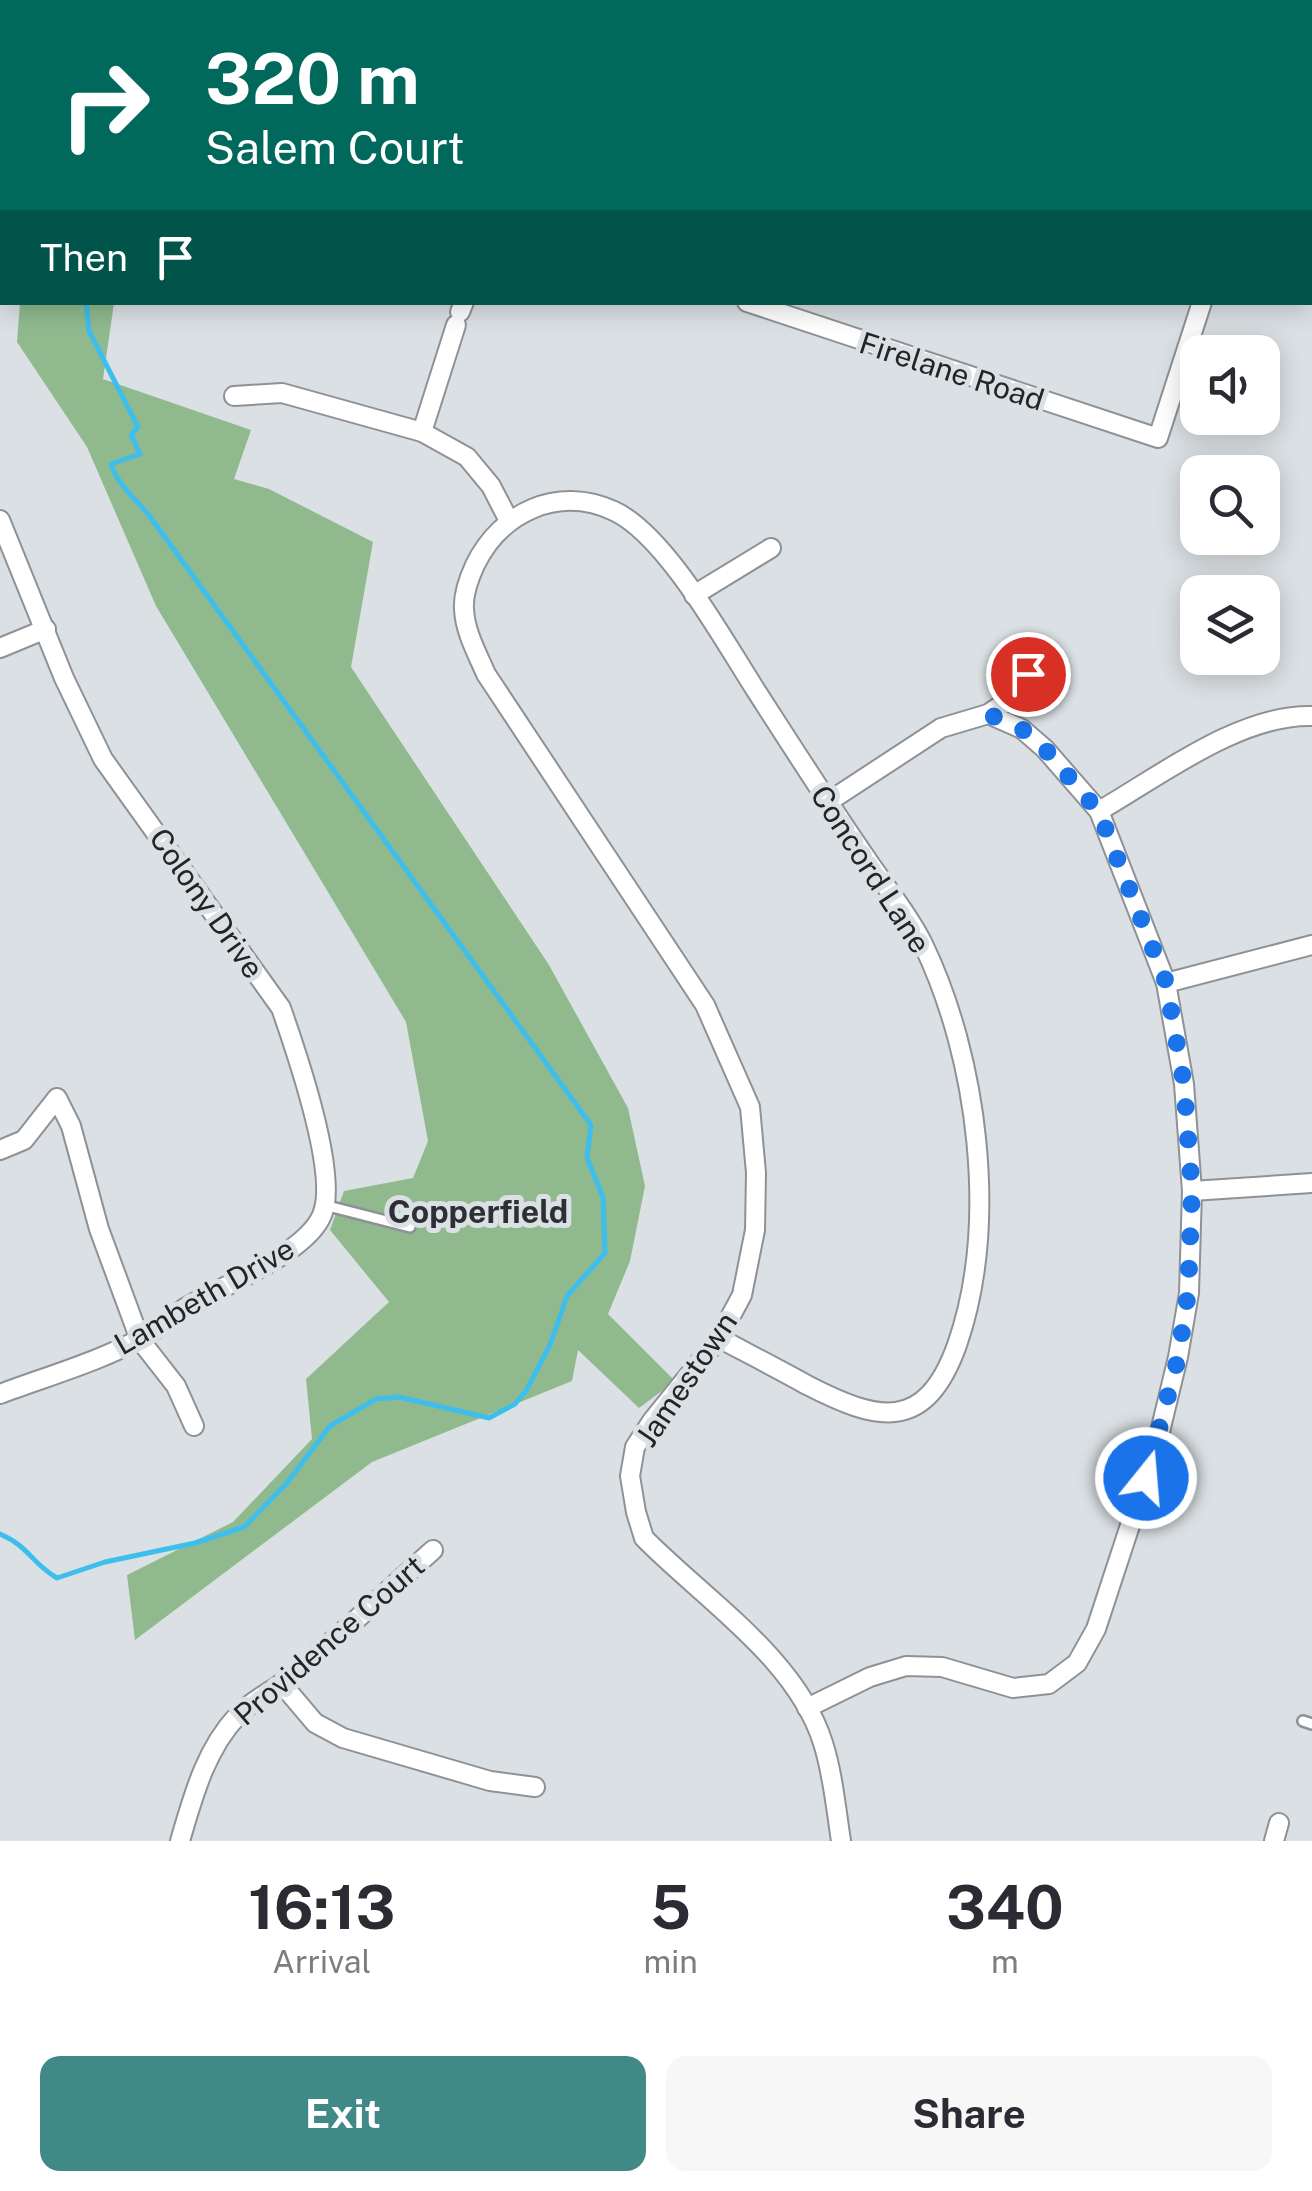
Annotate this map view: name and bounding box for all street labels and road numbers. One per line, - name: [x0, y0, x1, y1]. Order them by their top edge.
- street label: Firelane Road: [855, 324, 1049, 418]
- street label: Concord Lane: [803, 778, 939, 960]
- street label: Colony Drive: [142, 821, 272, 985]
- street label: Lambeth Drive: [108, 1230, 300, 1362]
- street label: Jamestown: [628, 1305, 744, 1453]
- street label: Providence Court: [226, 1548, 432, 1732]

